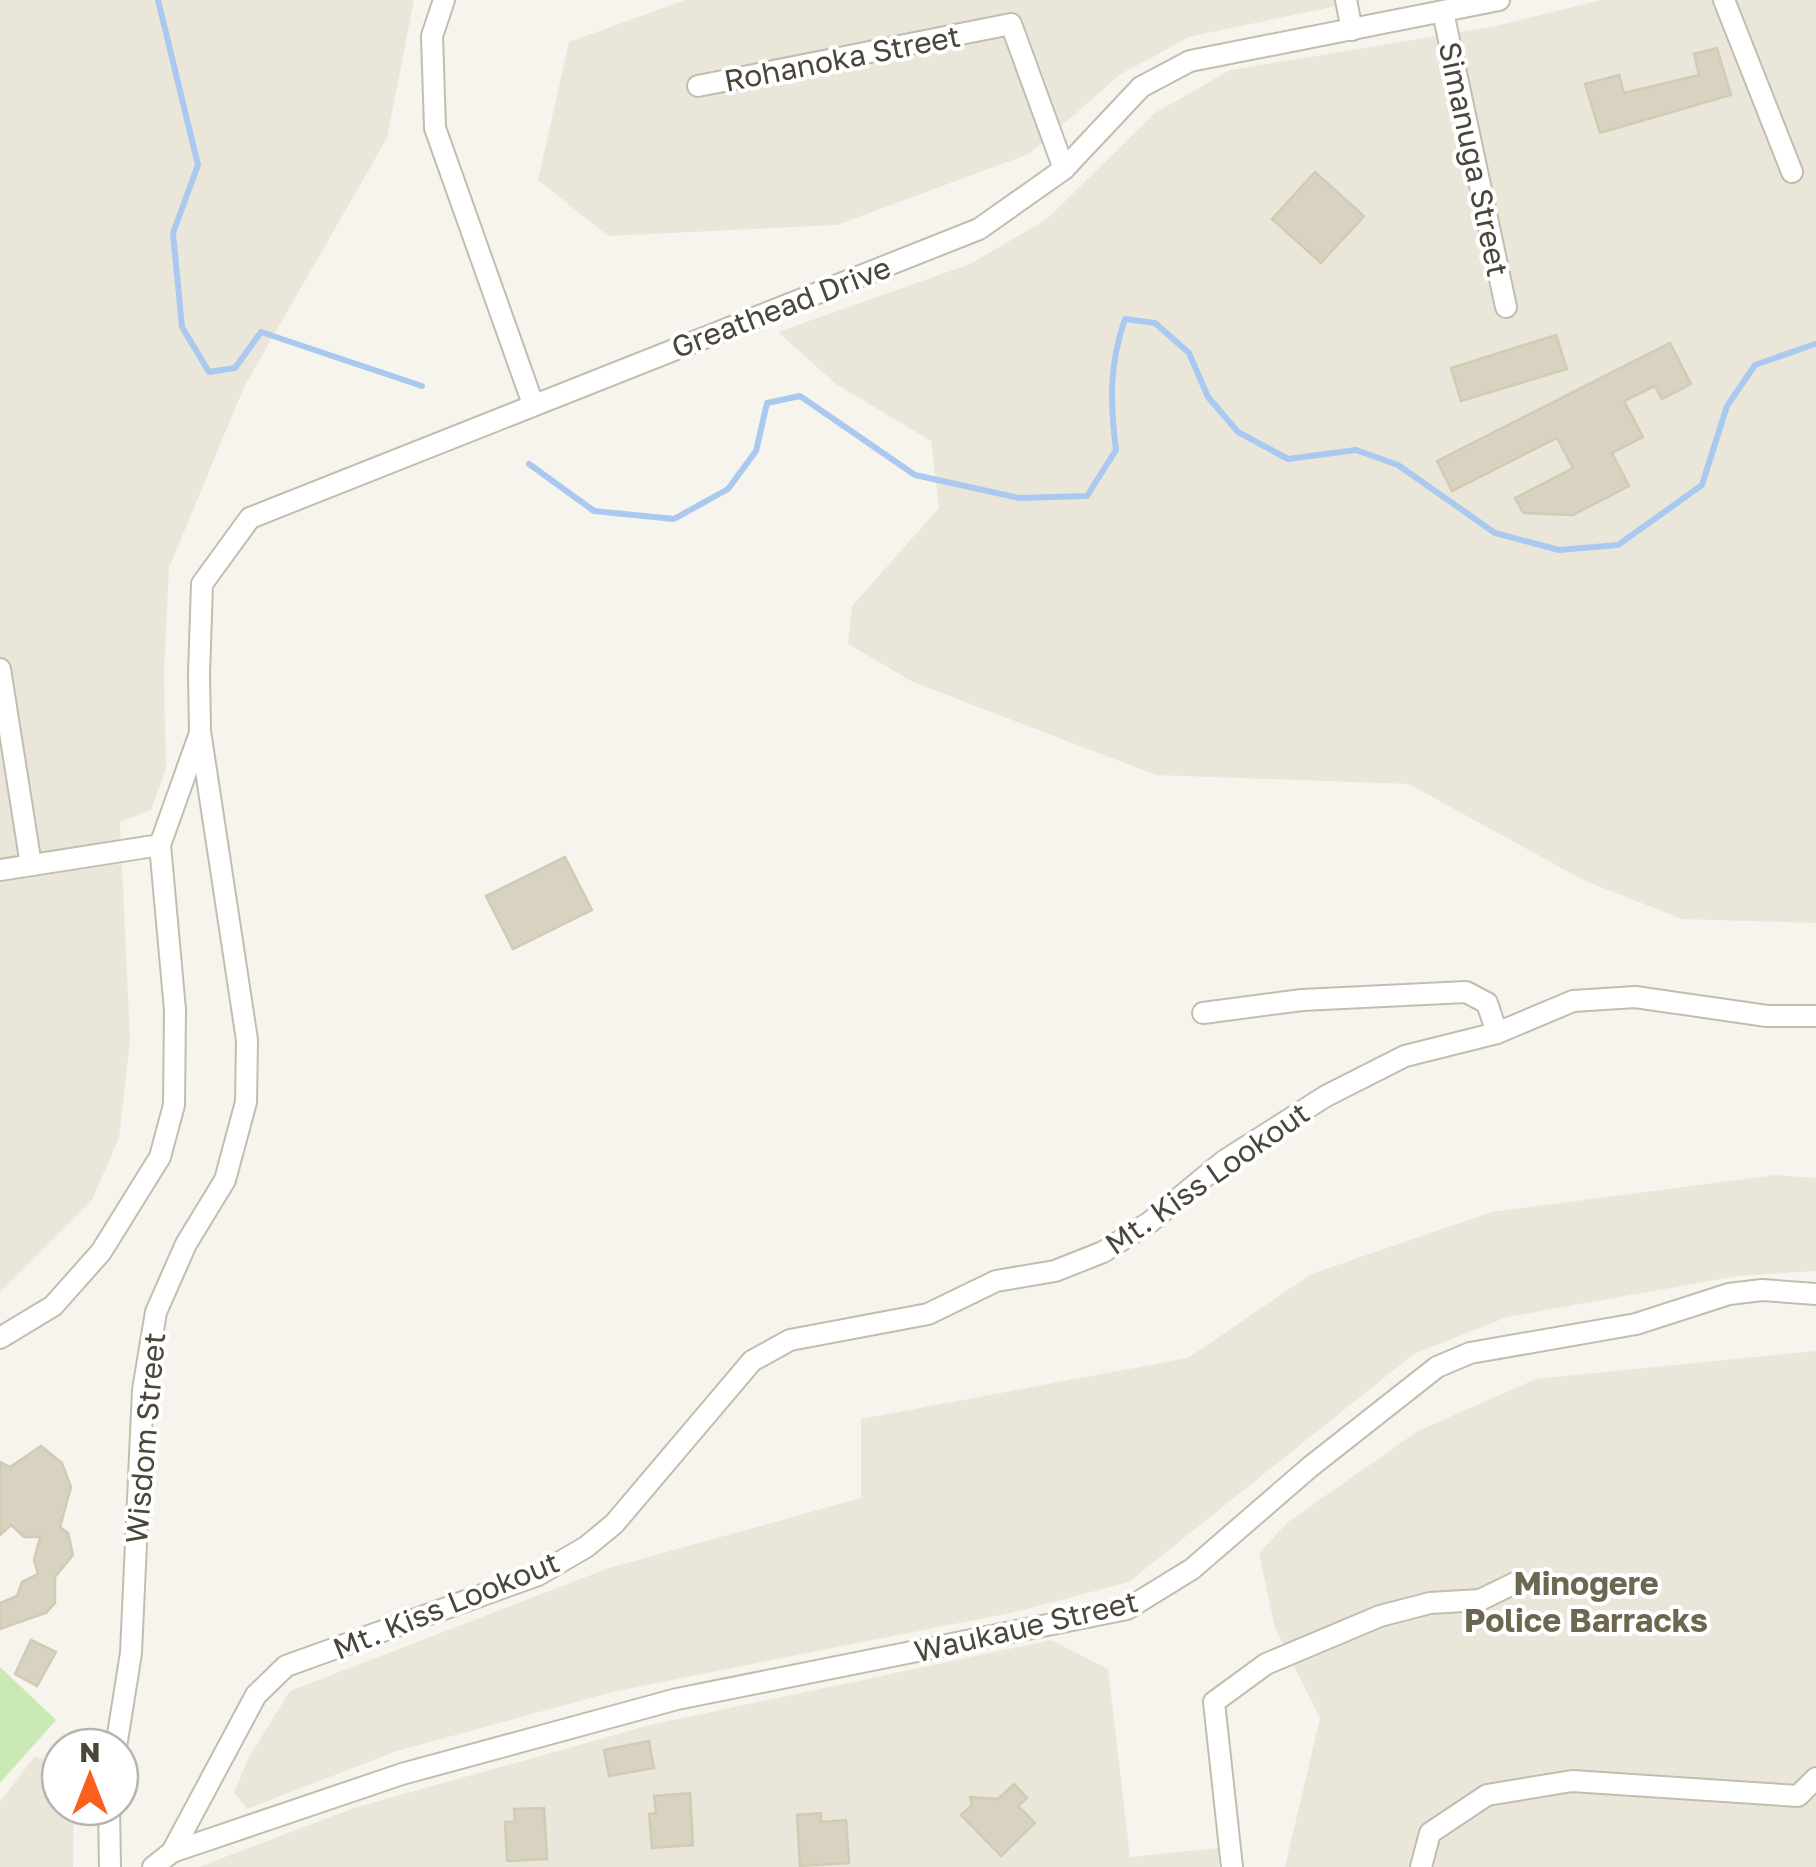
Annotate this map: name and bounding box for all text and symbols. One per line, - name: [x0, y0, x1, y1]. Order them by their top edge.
- street label: Rohanoka Street: [721, 17, 963, 99]
- street label: Simanuga Street: [1432, 38, 1516, 280]
- street label: Greathead Drive: [666, 249, 896, 365]
- street label: Mt. Kiss Lookout: [1098, 1094, 1316, 1262]
- street label: Wisdom Street: [118, 1331, 172, 1545]
- street label: Mt. Kiss Lookout: [328, 1543, 564, 1667]
- district label: Minogere Police Barracks: [1464, 1564, 1708, 1639]
- street label: Waukaue Street: [911, 1583, 1141, 1669]
- north arrow: [40, 1727, 140, 1827]
- text: N: [79, 1735, 101, 1768]

